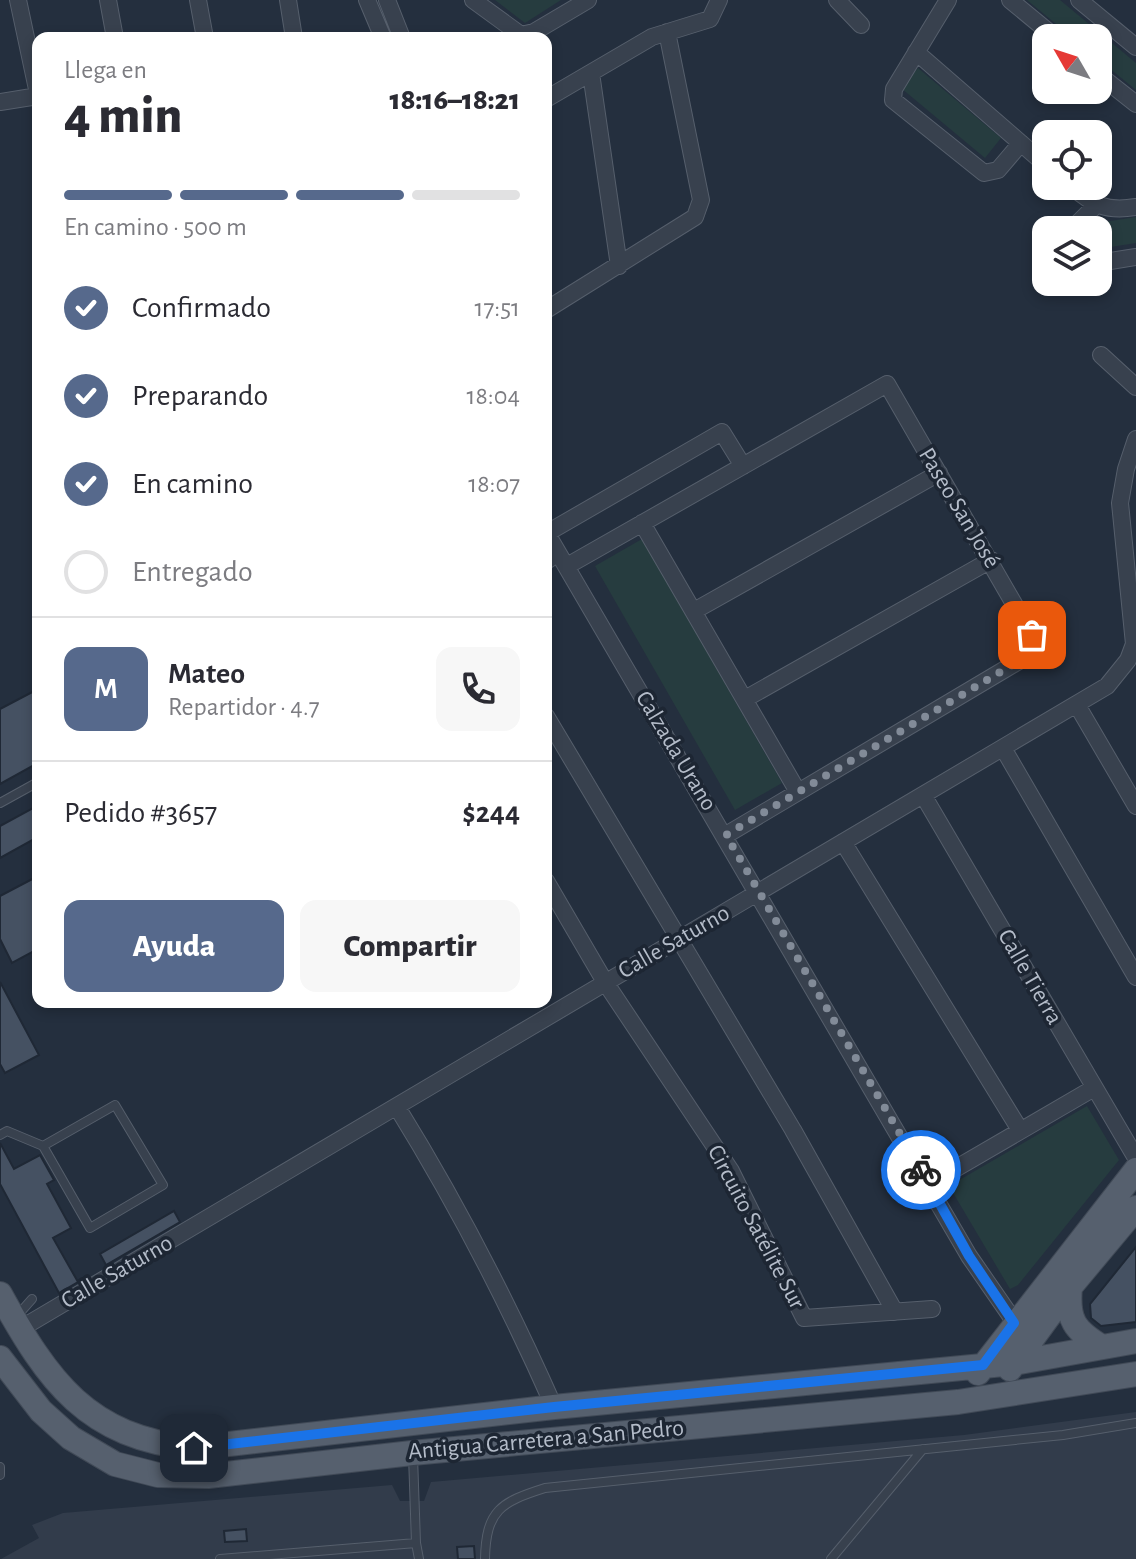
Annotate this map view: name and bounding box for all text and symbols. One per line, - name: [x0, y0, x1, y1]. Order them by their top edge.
- north arrow: [1032, 24, 1112, 104]
- map controls: [1032, 24, 1112, 296]
- text: Llega en: [64, 57, 147, 83]
- text: 18:16–18:21: [389, 85, 520, 115]
- text: 4 min: [64, 90, 182, 142]
- button: locate: [1032, 120, 1112, 200]
- text: En camino · 500 m: [64, 214, 247, 240]
- button: layers: [1032, 216, 1112, 296]
- icon: check: [64, 286, 108, 330]
- text: Confirmado: [132, 293, 271, 323]
- text: 17:51: [474, 295, 520, 321]
- icon: check: [64, 374, 108, 418]
- text: Preparando: [132, 381, 268, 411]
- text: 18:04: [467, 383, 520, 409]
- street label: Paseo San José: [914, 444, 1004, 572]
- icon: check: [64, 462, 108, 506]
- text: En camino: [132, 469, 253, 499]
- text: 18:07: [468, 471, 520, 497]
- text: Entregado: [132, 557, 253, 587]
- pin: [998, 601, 1066, 669]
- icon: bag: [1010, 613, 1054, 657]
- button: phone: [436, 647, 520, 731]
- text: Mateo: [168, 659, 245, 689]
- text: M: [94, 674, 118, 704]
- street label: Calzada Urano: [631, 687, 721, 815]
- text: Repartidor · 4.7: [168, 694, 320, 720]
- text: Pedido #3657: [64, 798, 217, 828]
- text: $244: [462, 798, 520, 828]
- button: Ayuda: [64, 900, 284, 992]
- button: Compartir: [300, 900, 520, 992]
- street label: Calle Saturno: [614, 901, 734, 983]
- street label: Calle Tierra: [993, 925, 1067, 1029]
- courier: [881, 1130, 961, 1210]
- street label: Circuito Satélite Sur: [703, 1141, 809, 1313]
- icon: bike: [899, 1148, 943, 1192]
- street label: Calle Saturno: [57, 1231, 177, 1313]
- pin: [160, 1414, 228, 1482]
- street label: Antigua Carretera a San Pedro: [407, 1416, 685, 1464]
- icon: home: [172, 1426, 216, 1470]

